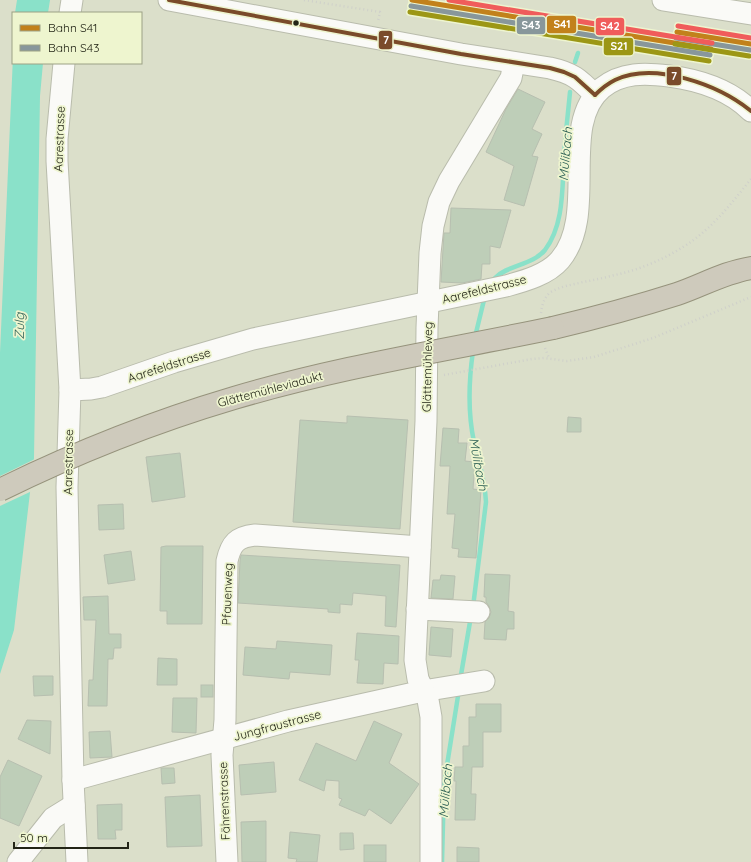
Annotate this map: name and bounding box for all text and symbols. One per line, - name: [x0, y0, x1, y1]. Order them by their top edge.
- legend: [12, 12, 142, 64]
- line badge: S41: [546, 15, 577, 34]
- line badge: S43: [516, 16, 546, 35]
- text: S41: [554, 17, 570, 31]
- line badge: S42: [595, 17, 625, 36]
- unlabelled marker: [291, 18, 301, 28]
- text: S43: [522, 18, 541, 32]
- text: S42: [600, 19, 620, 33]
- text: Bahn S41: [48, 20, 98, 35]
- line badge: 7: [378, 30, 393, 50]
- text: 7: [383, 33, 389, 47]
- line badge: S21: [603, 37, 634, 56]
- text: S21: [610, 39, 628, 53]
- text: Bahn S43: [48, 40, 99, 55]
- line badge: 7: [666, 66, 682, 86]
- text: 7: [671, 69, 677, 83]
- street label: Aarestrasse: [50, 106, 68, 172]
- water label: Mülibach: [555, 126, 575, 181]
- street label: Aarefeldstrasse: [440, 271, 528, 307]
- water label: Zulg: [11, 312, 27, 339]
- street label: Glättemühleweg: [419, 322, 435, 412]
- street label: Aarefeldstrasse: [126, 344, 213, 385]
- street label: Glättemühleviadukt: [216, 368, 324, 410]
- street label: Aarestrasse: [60, 429, 76, 495]
- water label: Mülibach: [466, 436, 492, 493]
- street label: Pfauenweg: [218, 563, 236, 625]
- street label: Jungfraustrasse: [231, 706, 323, 744]
- street label: Fährenstrasse: [215, 761, 233, 840]
- water label: Mülibach: [435, 763, 455, 818]
- scale bar: [14, 824, 128, 850]
- text: 50 m: [20, 830, 48, 845]

